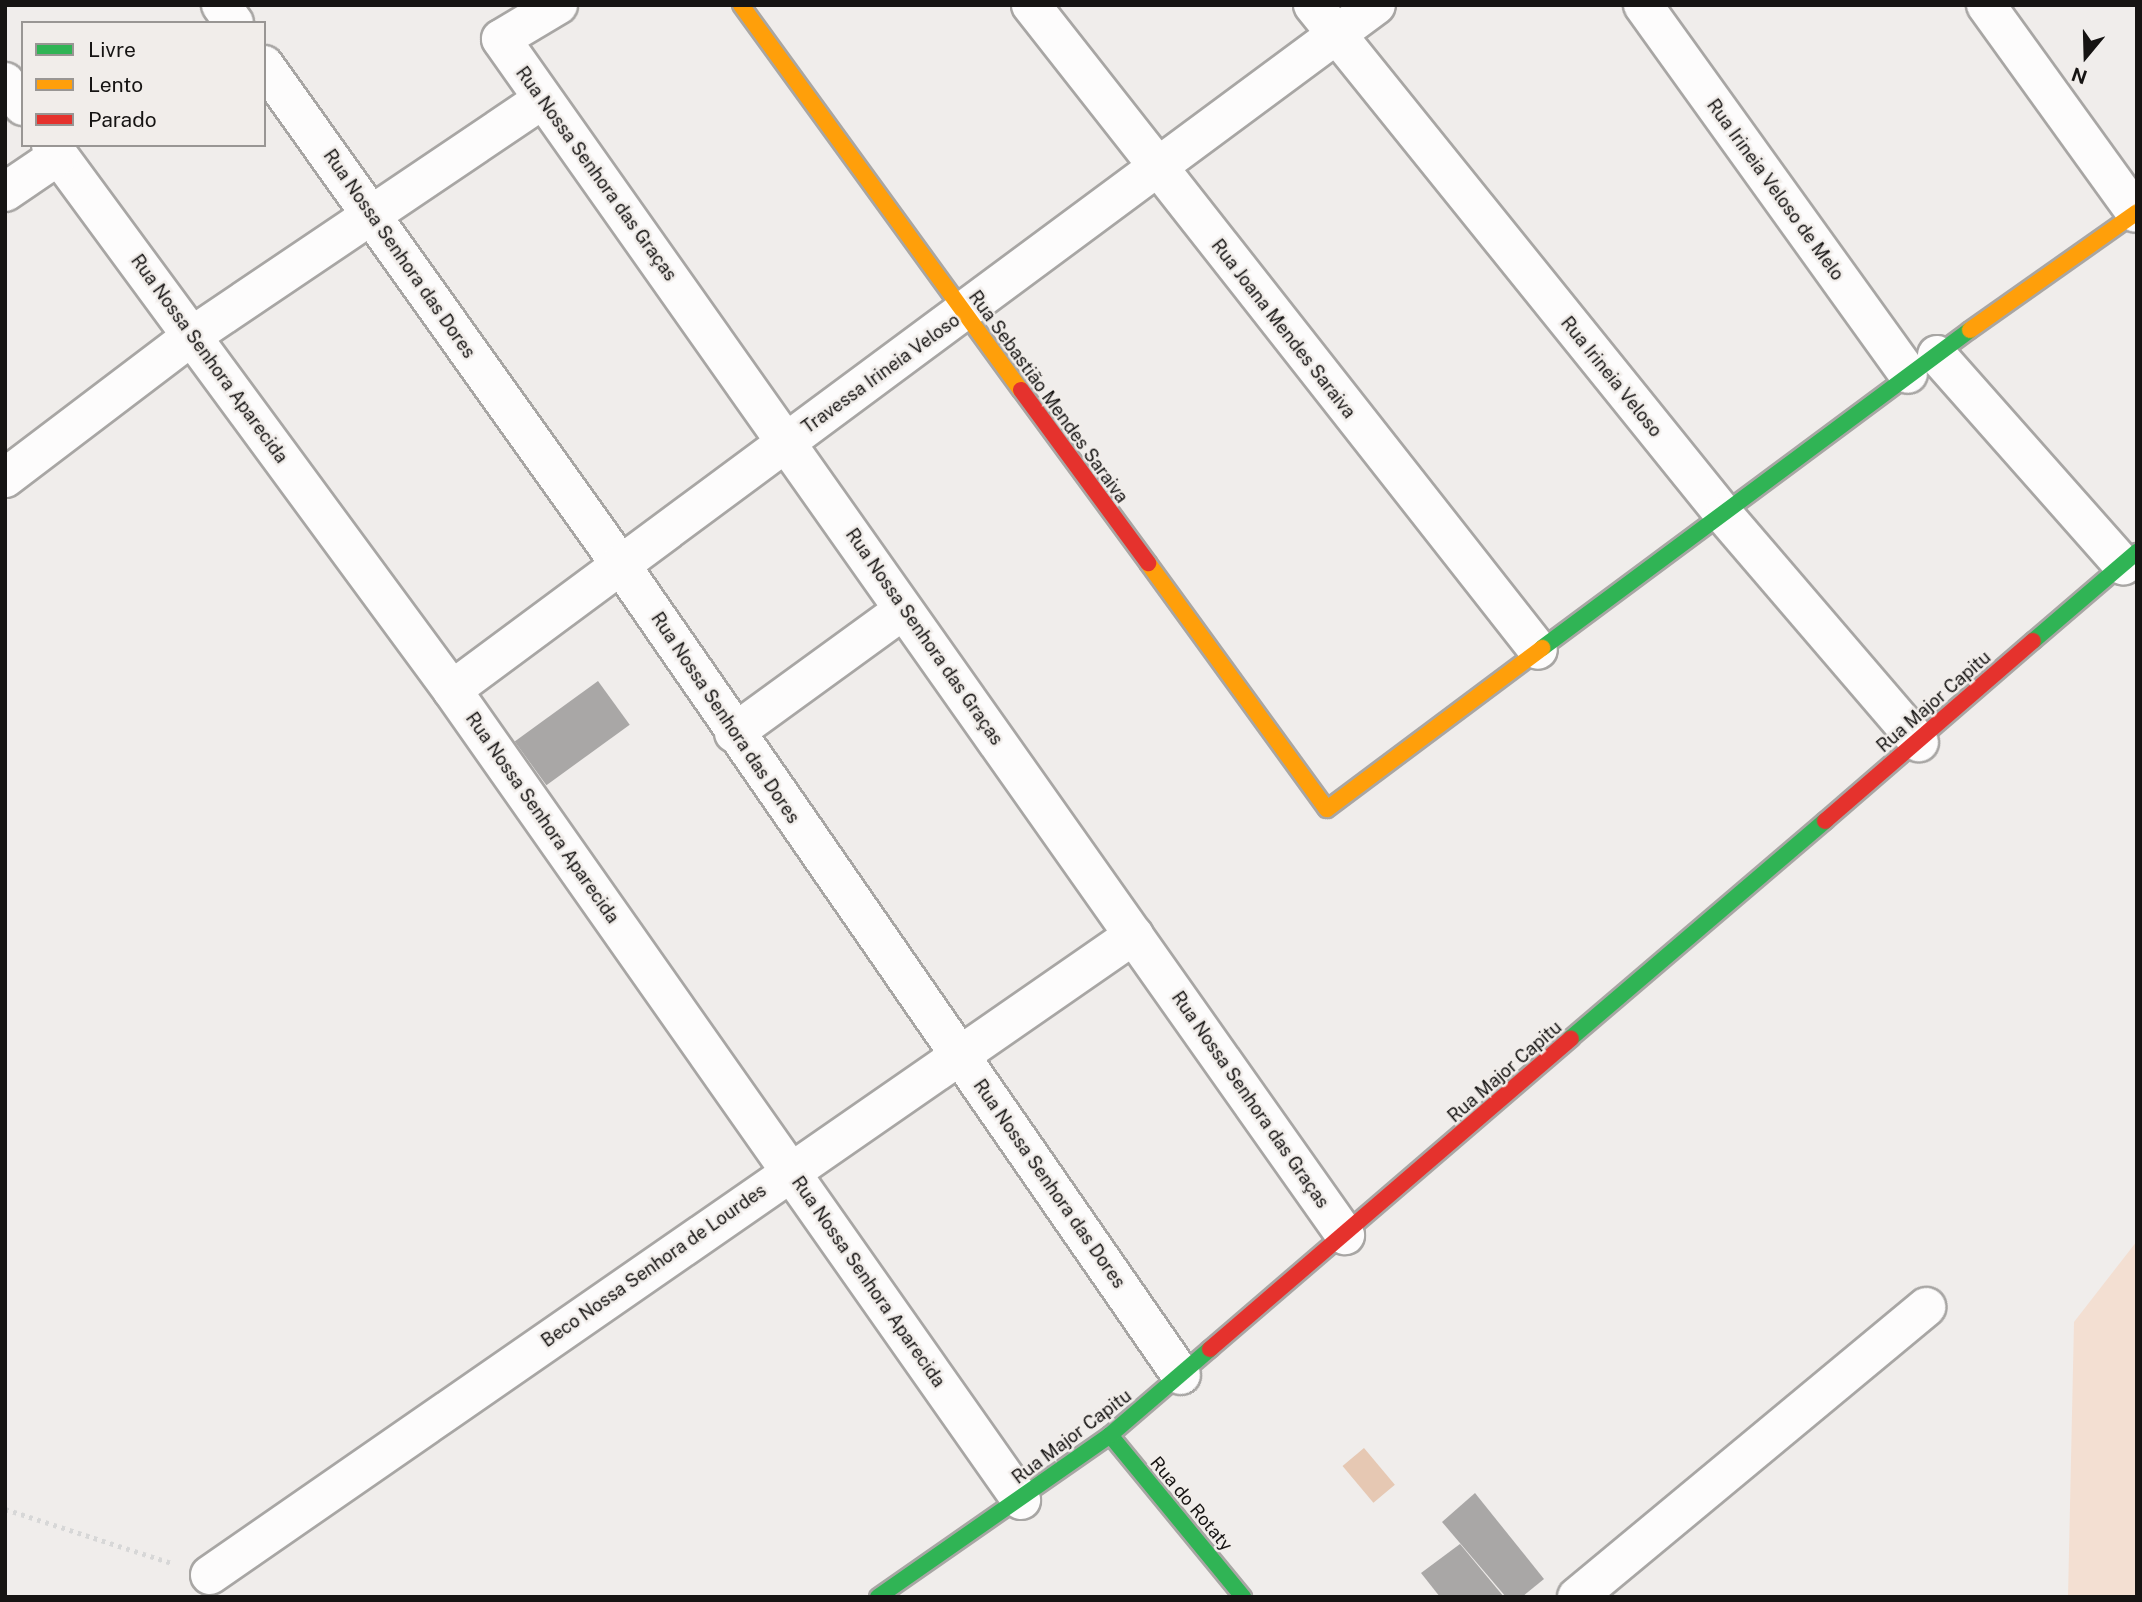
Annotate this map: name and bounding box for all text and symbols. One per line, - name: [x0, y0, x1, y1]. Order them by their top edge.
- legend: [21, 21, 266, 147]
- north arrow: [2051, 21, 2121, 91]
- text: Livre: [88, 37, 136, 62]
- street label: Rua Nossa Senhora das Graças: [511, 63, 681, 285]
- text: N: [2069, 63, 2090, 89]
- text: Lento: [88, 72, 143, 97]
- street label: Rua Irineia Veloso de Melo: [1702, 95, 1848, 285]
- text: Parado: [88, 107, 157, 132]
- street label: Rua Nossa Senhora das Dores: [318, 145, 480, 363]
- street label: Rua Joana Mendes Saraiva: [1206, 235, 1360, 423]
- street label: Rua Nossa Senhora Aparecida: [126, 251, 292, 467]
- street label: Rua Sebastião Mendes Saraiva: [964, 287, 1132, 507]
- street label: Travessa Irineia Veloso: [798, 309, 964, 439]
- street label: Rua Irineia Veloso: [1556, 312, 1666, 442]
- street label: Rua Nossa Senhora das Graças: [841, 524, 1007, 750]
- street label: Rua Nossa Senhora das Dores: [646, 608, 804, 828]
- street label: Rua Major Capitu: [1873, 647, 1995, 757]
- street label: Rua Nossa Senhora Aparecida: [461, 708, 623, 928]
- street label: Rua Nossa Senhora das Graças: [1167, 987, 1333, 1213]
- street label: Rua Major Capitu: [1444, 1017, 1566, 1127]
- street label: Rua Nossa Senhora das Dores: [968, 1075, 1130, 1293]
- street label: Rua Nossa Senhora Aparecida: [787, 1172, 949, 1392]
- street label: Beco Nossa Senhora de Lourdes: [537, 1180, 771, 1352]
- street label: Rua Major Capitu: [1008, 1385, 1136, 1489]
- street label: Rua do Rotaty: [1145, 1452, 1237, 1556]

